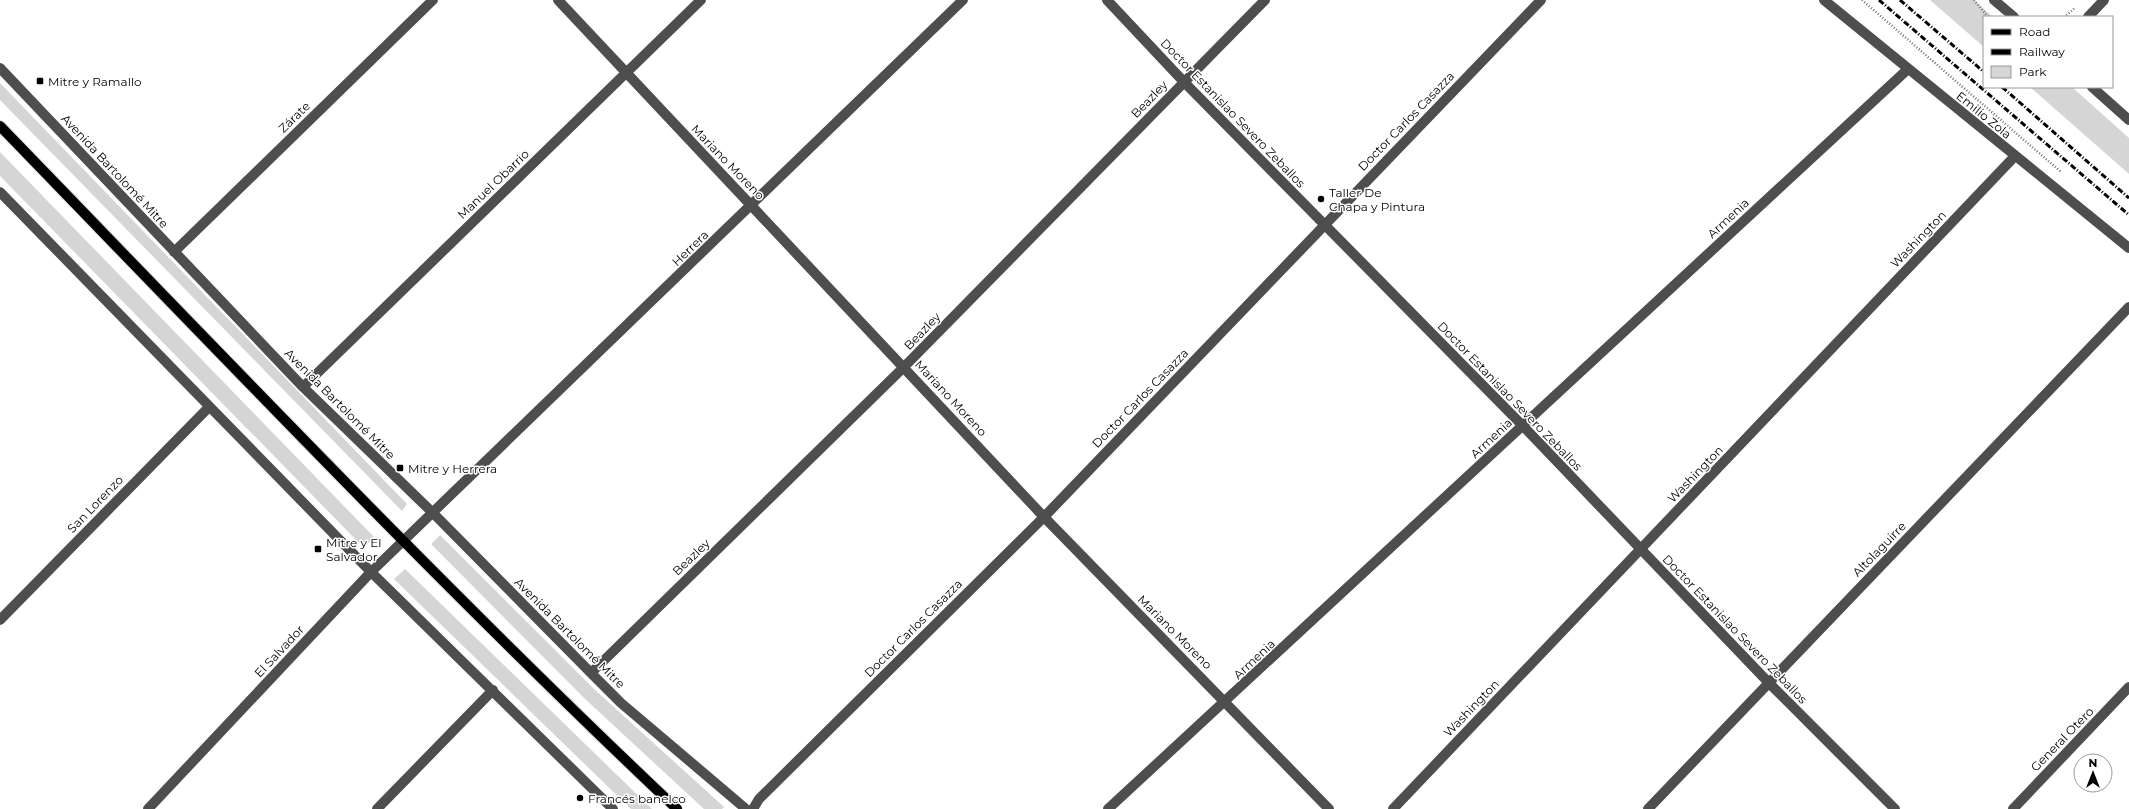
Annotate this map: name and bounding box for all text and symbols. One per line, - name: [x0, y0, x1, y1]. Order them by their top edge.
- legend: [1983, 16, 2113, 88]
- text: Road: [2019, 24, 2050, 39]
- street label: Doctor Estanislao Severo Zeballos: [1158, 35, 1308, 191]
- text: Railway: [2019, 44, 2065, 59]
- text: Park: [2019, 64, 2047, 79]
- street label: Doctor Carlos Casazza: [1355, 68, 1457, 174]
- place label: Mitre y Ramallo: [48, 74, 142, 89]
- marker: Mitre y Ramallo: [35, 76, 45, 86]
- street label: Beazley: [1128, 77, 1171, 121]
- street label: Emilio Zola: [1953, 88, 2015, 142]
- street label: Zárate: [275, 98, 313, 136]
- street label: Avenida Bartolomé Mitre: [58, 111, 172, 231]
- street label: Mariano Moreno: [688, 121, 768, 203]
- street label: Manuel Obarrio: [454, 146, 532, 222]
- place label: Taller De Chapa y Pintura: [1329, 185, 1425, 214]
- marker: Taller De Chapa y Pintura: [1316, 194, 1326, 204]
- street label: Armenia: [1704, 195, 1752, 241]
- street label: Washington: [1887, 207, 1949, 271]
- street label: Herrera: [669, 227, 711, 269]
- street label: Beazley: [901, 309, 944, 353]
- street label: Doctor Estanislao Severo Zeballos: [1435, 318, 1585, 474]
- street label: Doctor Carlos Casazza: [1089, 345, 1191, 451]
- street label: Avenida Bartolomé Mitre: [282, 346, 398, 462]
- street label: Mariano Moreno: [912, 357, 990, 439]
- street label: Armenia: [1467, 415, 1515, 461]
- street label: Washington: [1664, 442, 1726, 506]
- place label: Mitre y Herrera: [408, 461, 497, 476]
- marker: Mitre y Herrera: [395, 463, 405, 473]
- street label: San Lorenzo: [64, 472, 126, 536]
- street label: Altolaguirre: [1849, 518, 1909, 580]
- place label: Mitre y El Salvador: [326, 535, 381, 564]
- street label: Beazley: [669, 535, 713, 578]
- marker: Mitre y El Salvador: [313, 544, 323, 554]
- street label: Doctor Estanislao Severo Zeballos: [1660, 551, 1810, 707]
- street label: Avenida Bartolomé Mitre: [512, 575, 628, 691]
- street label: Doctor Carlos Casazza: [861, 576, 965, 680]
- street label: Mariano Moreno: [1135, 592, 1215, 672]
- street label: El Salvador: [251, 622, 307, 680]
- street label: Armenia: [1230, 636, 1278, 682]
- street label: Washington: [1440, 676, 1502, 740]
- street label: General Otero: [2027, 704, 2097, 774]
- north arrow: [2073, 753, 2113, 793]
- text: N: [2089, 756, 2097, 770]
- place label: Francés banelco: [588, 791, 686, 806]
- marker: Francés banelco: [575, 793, 585, 803]

